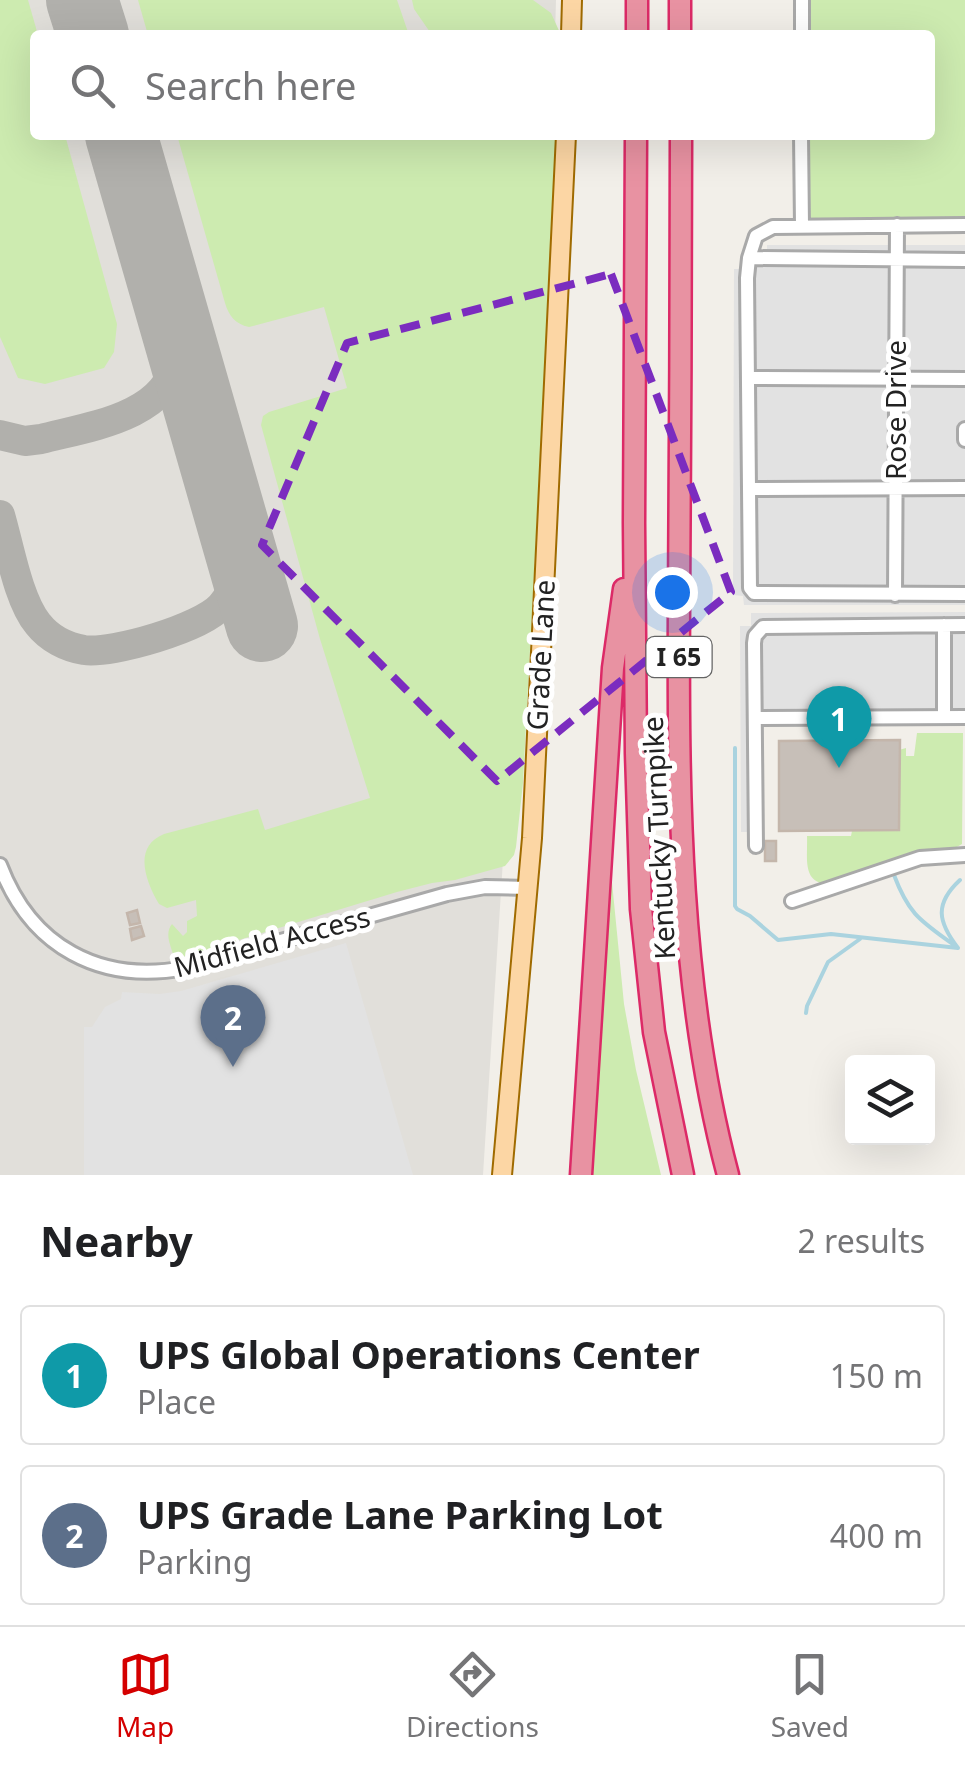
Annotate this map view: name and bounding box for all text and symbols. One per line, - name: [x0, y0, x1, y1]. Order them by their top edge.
- search box: [30, 30, 935, 140]
- icon: search: [65, 58, 120, 113]
- text: Search here: [145, 59, 356, 111]
- street label: Rose Drive: [876, 340, 914, 480]
- your location: [647, 567, 698, 618]
- street label: Grade Lane: [517, 579, 563, 731]
- road number: I 65: [646, 637, 712, 677]
- pin: 1: [806, 686, 872, 768]
- street label: Kentucky Turnpike: [633, 716, 683, 961]
- street label: Midfield Access: [169, 897, 374, 985]
- pin: 2: [200, 984, 266, 1067]
- map controls: [845, 1055, 935, 1145]
- button: layers: [845, 1055, 935, 1145]
- text: Nearby: [40, 1212, 193, 1269]
- text: 2 results: [798, 1219, 925, 1262]
- text: UPS Global Operations Center: [137, 1328, 700, 1380]
- text: 1: [65, 1354, 84, 1397]
- text: 150 m: [830, 1354, 923, 1397]
- text: Place: [137, 1380, 216, 1423]
- text: UPS Grade Lane Parking Lot: [137, 1488, 663, 1540]
- text: 2: [65, 1514, 84, 1557]
- text: 400 m: [830, 1514, 923, 1557]
- text: Parking: [137, 1540, 252, 1583]
- tab: Map: [116, 1647, 174, 1745]
- tab: Directions: [406, 1647, 539, 1745]
- tab: Saved: [771, 1647, 849, 1745]

